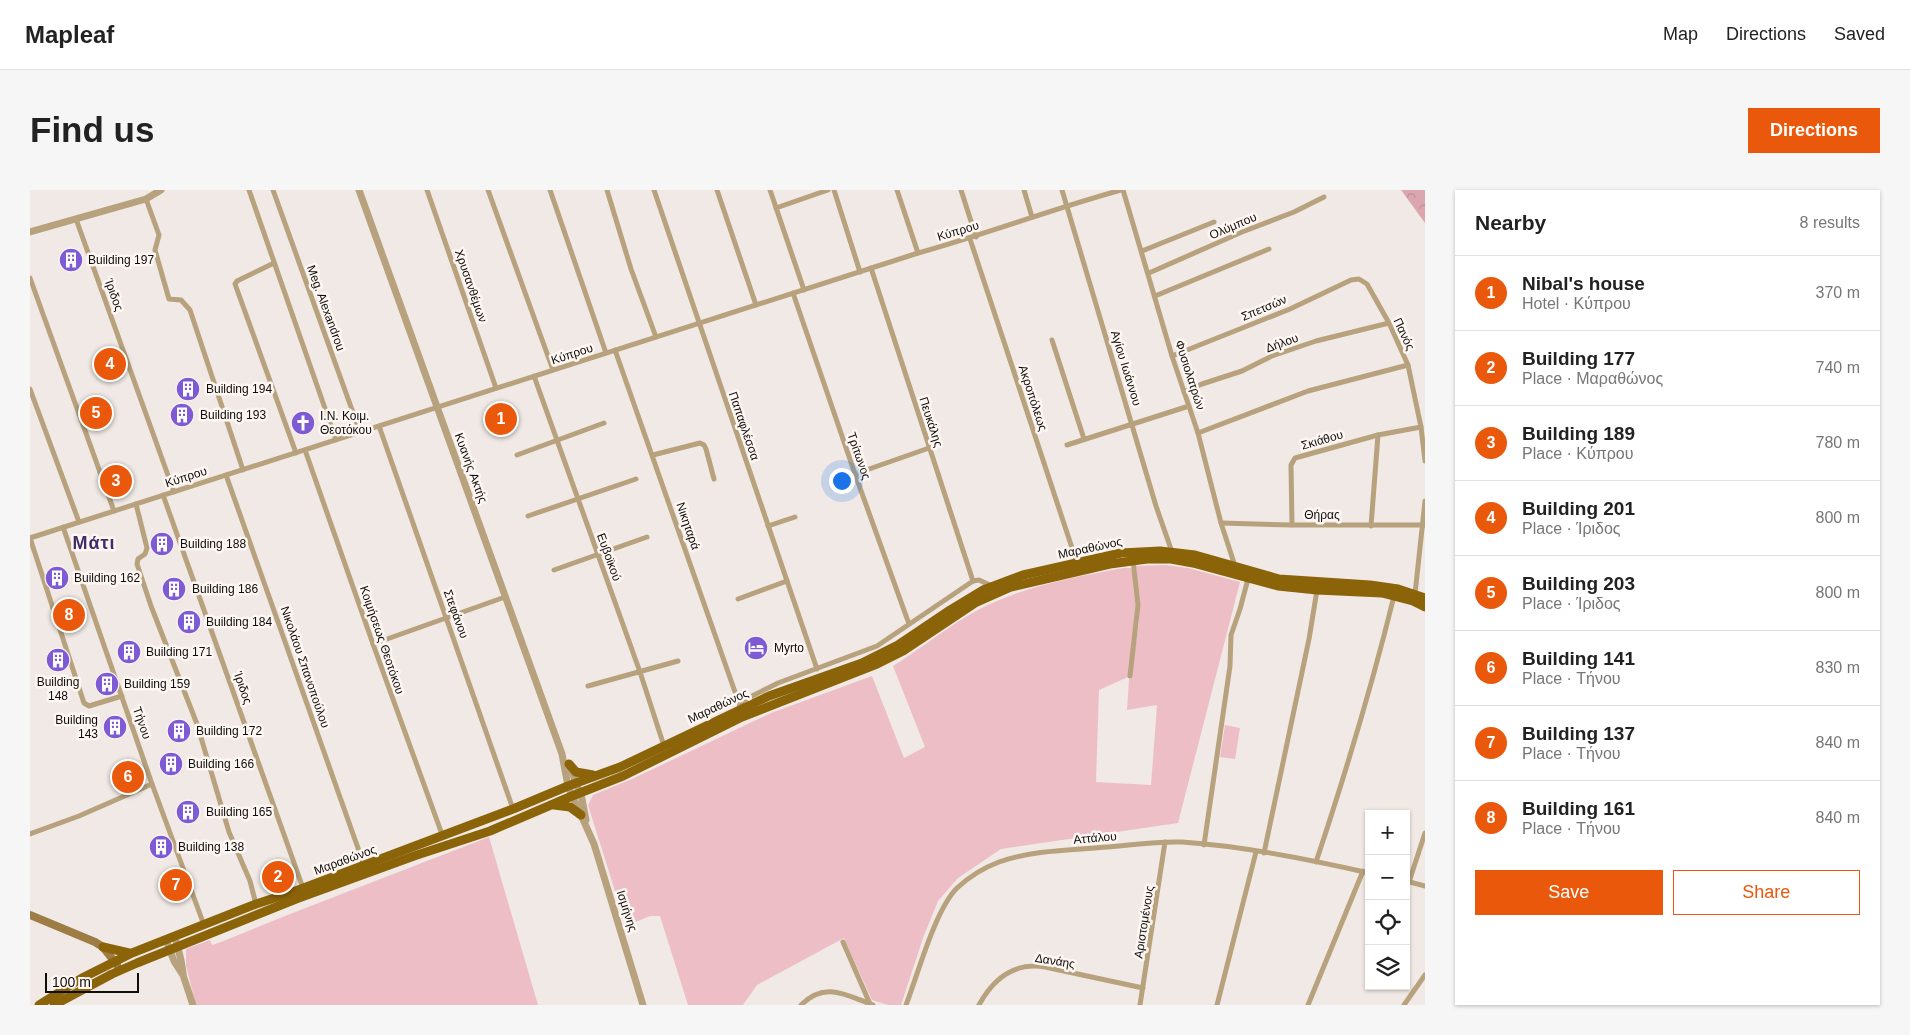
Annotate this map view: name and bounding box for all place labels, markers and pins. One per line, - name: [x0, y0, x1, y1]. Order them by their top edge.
- building icon: Building 197: [58, 247, 84, 273]
- place label: Building 197: [88, 253, 154, 267]
- pin: 4: [94, 345, 126, 383]
- building icon: Building 194: [175, 376, 201, 402]
- place label: Building 194: [206, 382, 272, 396]
- pin: 5: [80, 394, 112, 432]
- pin: 1: [485, 400, 517, 438]
- building icon: Building 193: [169, 402, 195, 428]
- place label: Building 193: [200, 408, 266, 422]
- place label: Ι.Ν. Κοιμ. Θεοτόκου: [320, 409, 372, 437]
- church icon: Ι.Ν. Κοιμ. Θεοτόκου: [290, 410, 316, 436]
- pin: 3: [100, 462, 132, 500]
- building icon: Building 188: [149, 531, 175, 557]
- place label: Building 188: [180, 537, 246, 551]
- building icon: Building 162: [44, 565, 70, 591]
- place label: Building 162: [74, 571, 140, 585]
- building icon: Building 186: [161, 576, 187, 602]
- place label: Building 186: [192, 582, 258, 596]
- pin: 8: [53, 596, 85, 634]
- building icon: Building 184: [176, 609, 202, 635]
- place label: Building 184: [206, 615, 272, 629]
- hotel icon: Myrto: [743, 635, 769, 661]
- building icon: Building 171: [116, 639, 142, 665]
- place label: Myrto: [774, 641, 804, 655]
- place label: Building 171: [146, 645, 212, 659]
- building icon: Building 148: [45, 647, 71, 673]
- building icon: Building 159: [94, 671, 120, 697]
- place label: Building 148: [37, 675, 79, 703]
- place label: Building 159: [124, 677, 190, 691]
- place label: Building 143: [55, 713, 98, 741]
- building icon: Building 143: [102, 714, 128, 740]
- building icon: Building 172: [166, 718, 192, 744]
- place label: Building 172: [196, 724, 262, 738]
- building icon: Building 166: [158, 751, 184, 777]
- place label: Building 166: [188, 757, 254, 771]
- pin: 6: [112, 758, 144, 796]
- building icon: Building 165: [175, 799, 201, 825]
- place label: Building 165: [206, 805, 272, 819]
- building icon: Building 138: [148, 834, 174, 860]
- place label: Building 138: [178, 840, 244, 854]
- pin: 2: [262, 858, 294, 896]
- pin: 7: [160, 866, 192, 904]

